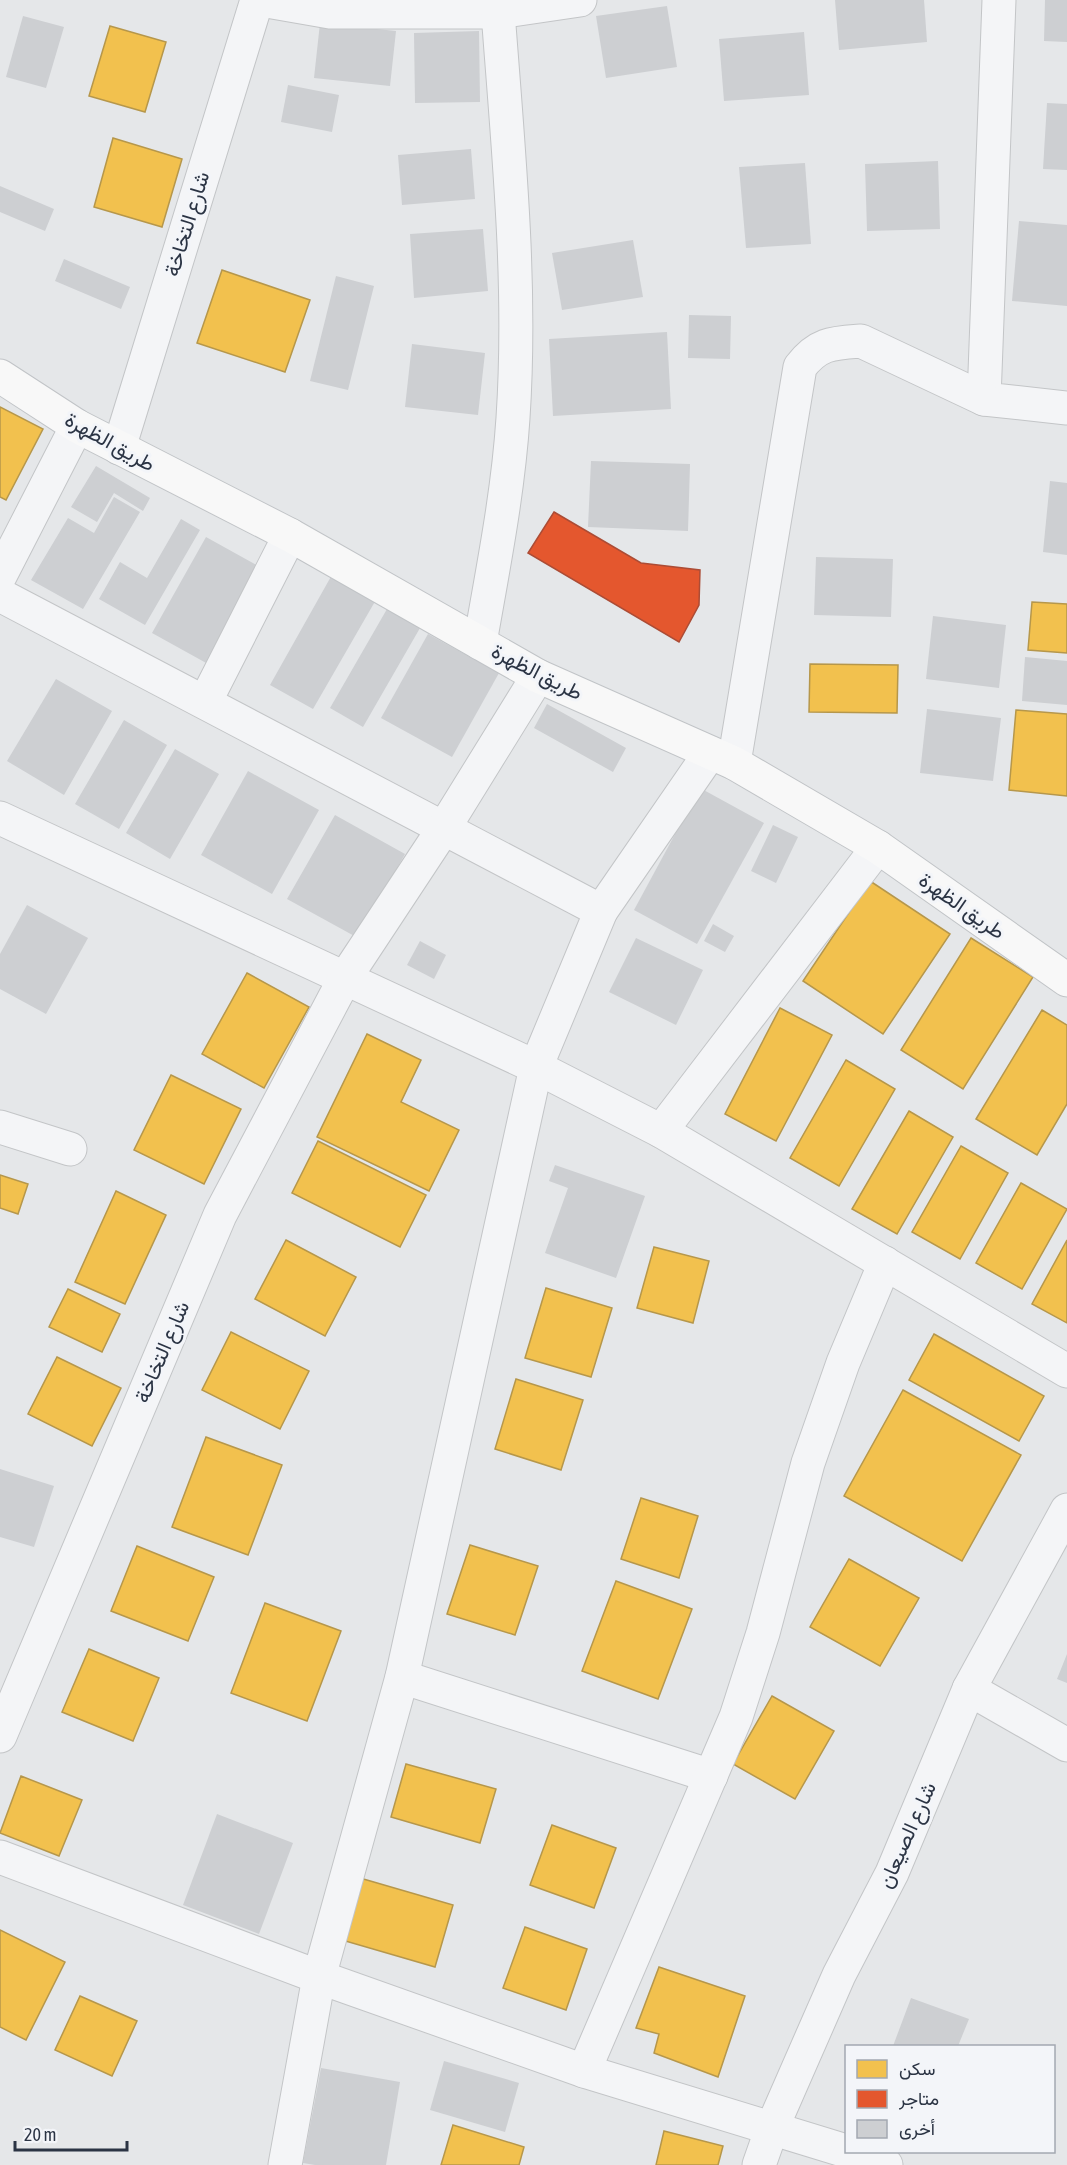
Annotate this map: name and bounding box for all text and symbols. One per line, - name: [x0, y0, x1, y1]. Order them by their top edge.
- street label: شارع التخاخة: [159, 168, 216, 280]
- street label: طريق الظهرة: [60, 407, 160, 477]
- street label: طريق الظهرة: [487, 638, 587, 706]
- street label: طريق الظهرة: [914, 867, 1010, 945]
- street label: شارع التخاخة: [129, 1297, 196, 1407]
- street label: شارع الصيعان: [872, 1778, 943, 1893]
- legend: [845, 2045, 1055, 2153]
- text: سكن: [899, 2058, 935, 2080]
- text: متاجر: [898, 2088, 939, 2110]
- scale bar: [15, 2114, 128, 2152]
- text: أخرى: [899, 2118, 935, 2140]
- text: 20 m: [24, 2124, 56, 2145]

